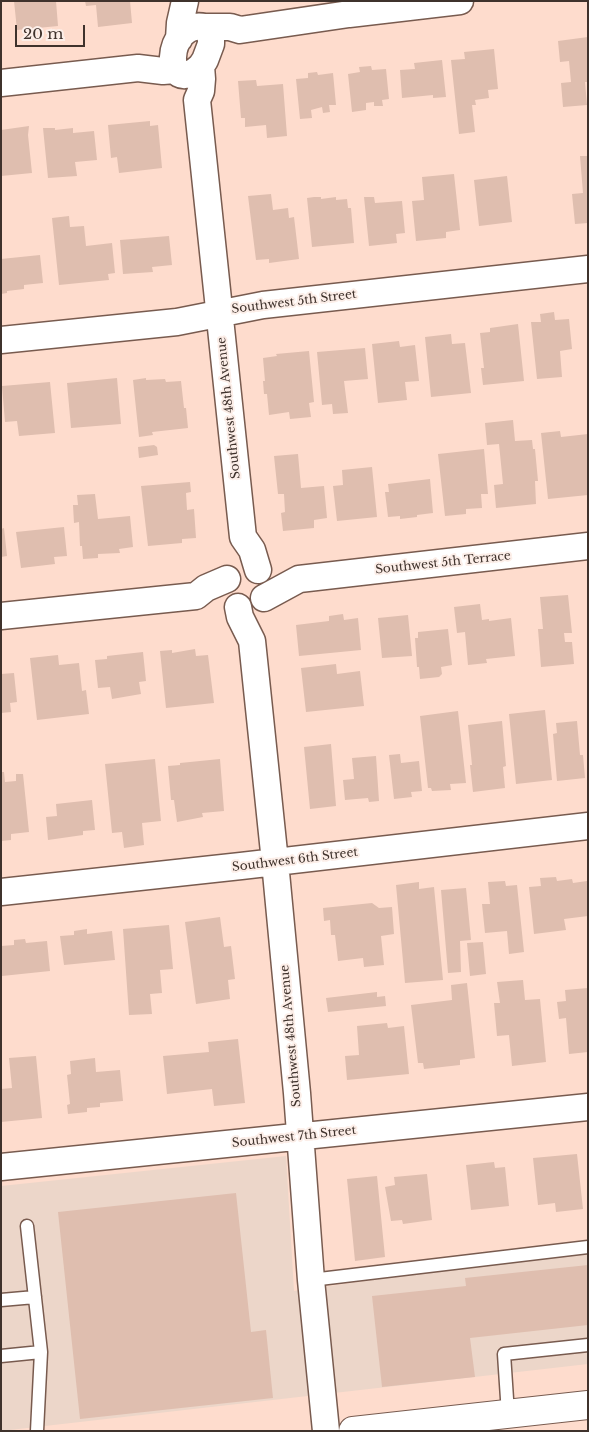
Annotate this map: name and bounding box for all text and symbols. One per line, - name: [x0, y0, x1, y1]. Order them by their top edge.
- scale bar: [18, 15, 88, 47]
- text: 20 m: [23, 24, 63, 43]
- street label: Southwest 5th Street: [231, 287, 357, 317]
- street label: Southwest 48th Avenue: [214, 336, 244, 480]
- street label: Southwest 5th Terrace: [375, 549, 511, 577]
- street label: Southwest 6th Street: [231, 845, 359, 875]
- street label: Southwest 48th Avenue: [278, 964, 304, 1108]
- street label: Southwest 7th Street: [231, 1123, 357, 1151]

